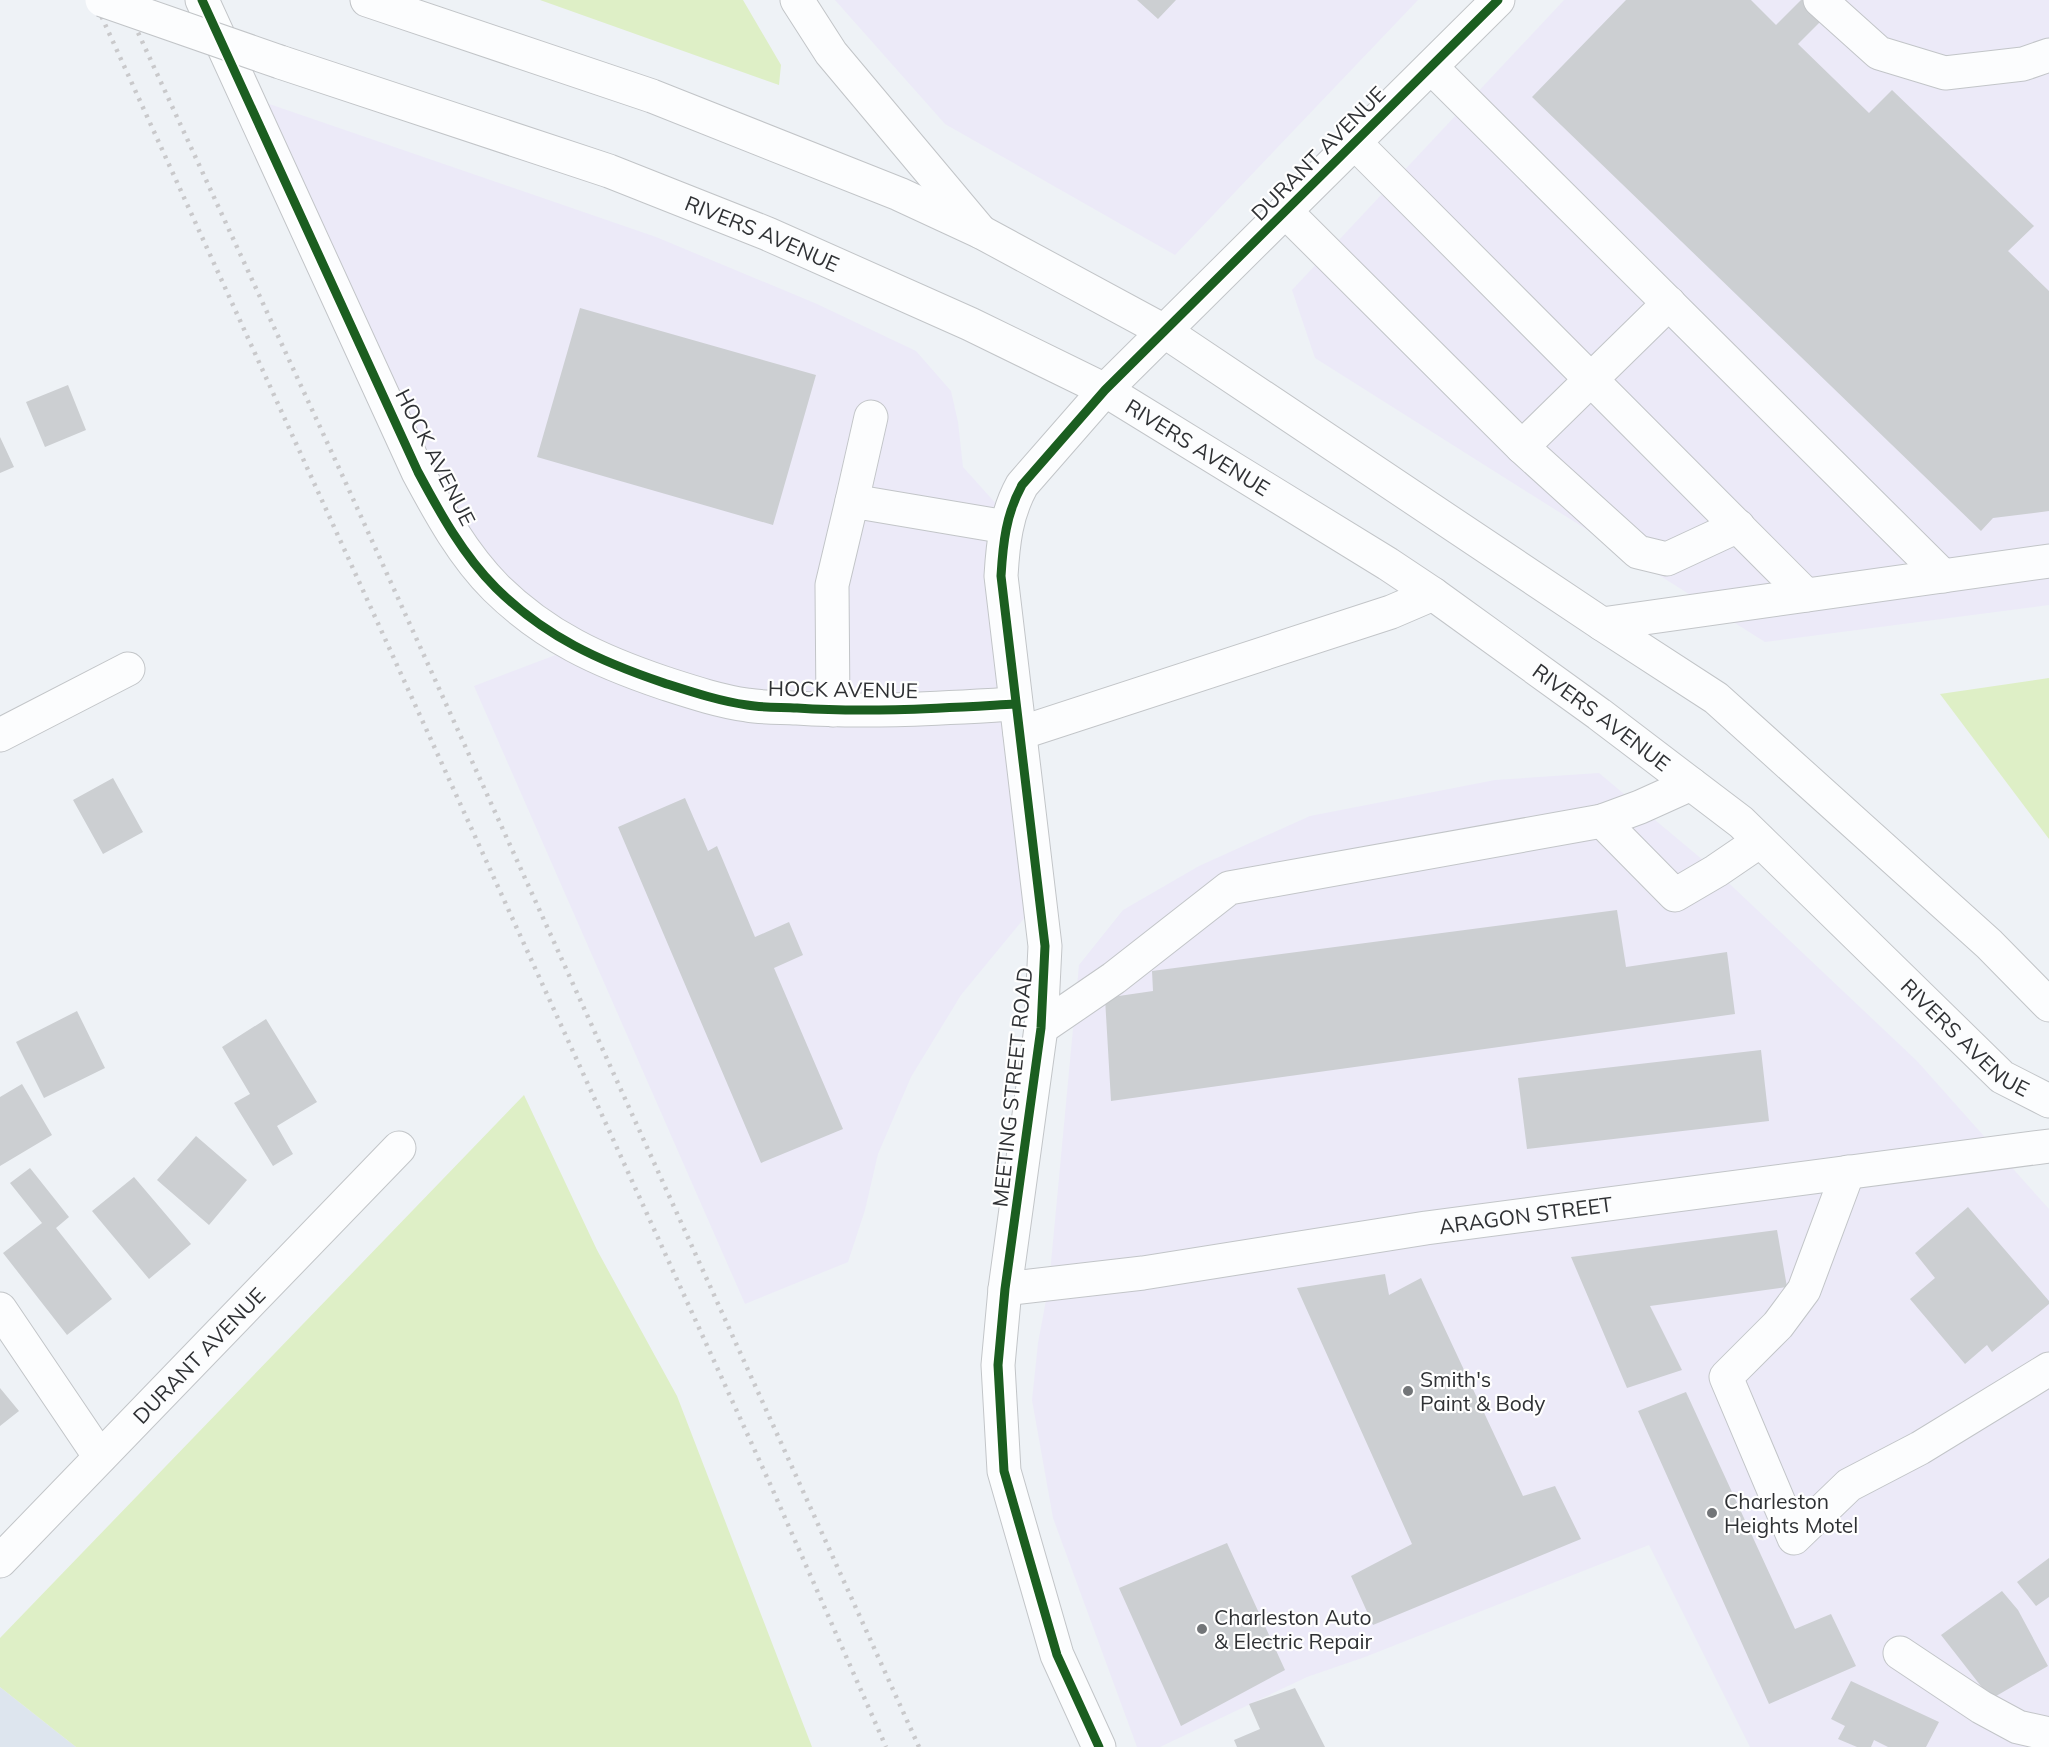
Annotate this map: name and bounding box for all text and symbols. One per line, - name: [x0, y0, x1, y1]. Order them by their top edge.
- street label: DURANT AVENUE: [1245, 80, 1391, 226]
- street label: RIVERS AVENUE: [681, 189, 843, 277]
- street label: HOCK AVENUE: [390, 384, 482, 530]
- street label: RIVERS AVENUE: [1121, 393, 1275, 501]
- street label: RIVERS AVENUE: [1528, 657, 1676, 777]
- street label: HOCK AVENUE: [768, 675, 918, 703]
- street label: MEETING STREET ROAD: [986, 966, 1038, 1208]
- street label: RIVERS AVENUE: [1896, 973, 2034, 1102]
- street label: ARAGON STREET: [1437, 1191, 1614, 1239]
- street label: DURANT AVENUE: [127, 1282, 270, 1429]
- place label: Smith's Paint & Body: [1420, 1366, 1546, 1416]
- marker: Smith's Paint & Body: [1401, 1384, 1415, 1398]
- place label: Charleston Heights Motel: [1724, 1488, 1858, 1538]
- marker: Charleston Heights Motel: [1705, 1506, 1719, 1520]
- place label: Charleston Auto & Electric Repair: [1214, 1604, 1373, 1654]
- marker: Charleston Auto & Electric Repair: [1195, 1622, 1209, 1636]

